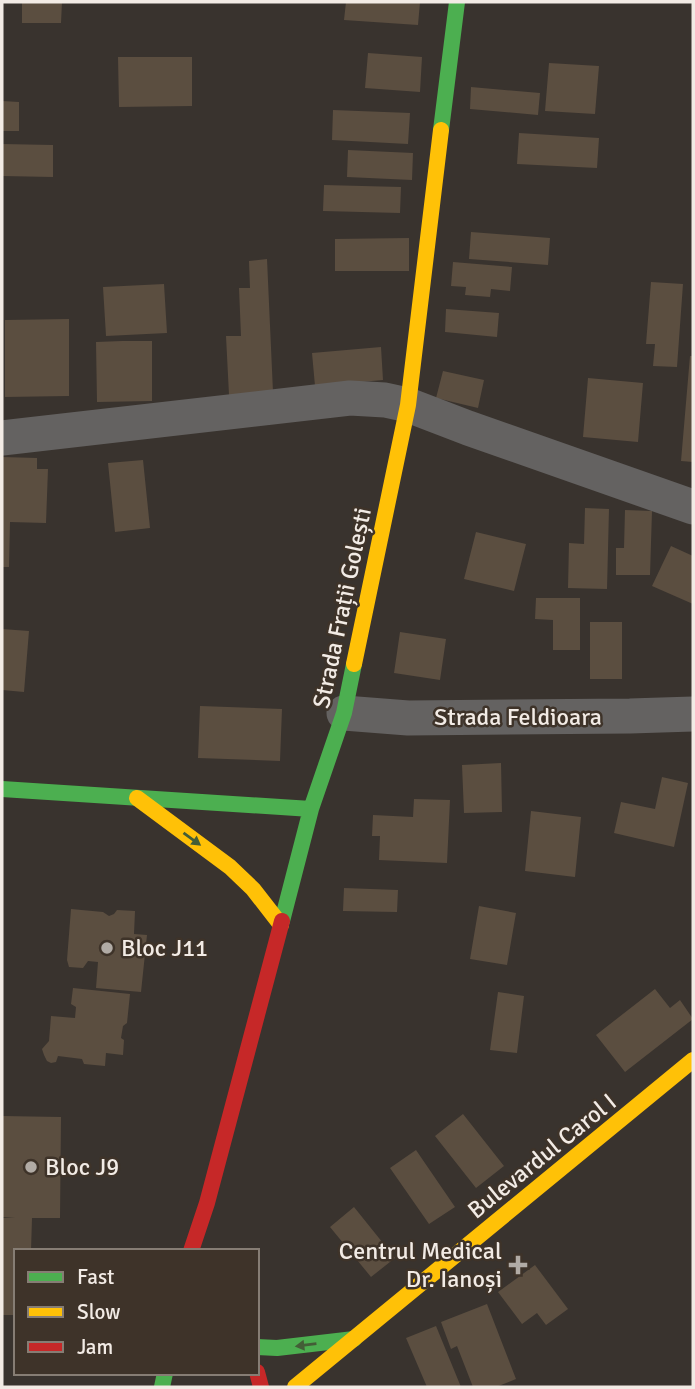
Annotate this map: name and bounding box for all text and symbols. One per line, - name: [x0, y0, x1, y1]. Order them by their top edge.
- street label: Strada Frații Golești: [306, 505, 378, 711]
- street label: Strada Feldioara: [434, 702, 602, 732]
- one-way arrow: [183, 832, 201, 846]
- place label: Bloc J11: [121, 933, 208, 963]
- marker: Bloc J11: [99, 940, 115, 956]
- street label: Bulevardul Carol I: [462, 1087, 622, 1225]
- place label: Bloc J9: [45, 1152, 119, 1182]
- marker: Bloc J9: [23, 1159, 39, 1175]
- place label: Centrul Medical Dr. Ianoși: [339, 1236, 502, 1294]
- legend: [14, 1249, 259, 1375]
- marker: Centrul Medical Dr. Ianoși: [508, 1255, 528, 1275]
- text: Fast: [77, 1264, 114, 1290]
- text: Slow: [77, 1299, 121, 1325]
- text: Jam: [77, 1334, 113, 1360]
- one-way arrow: [295, 1339, 317, 1350]

